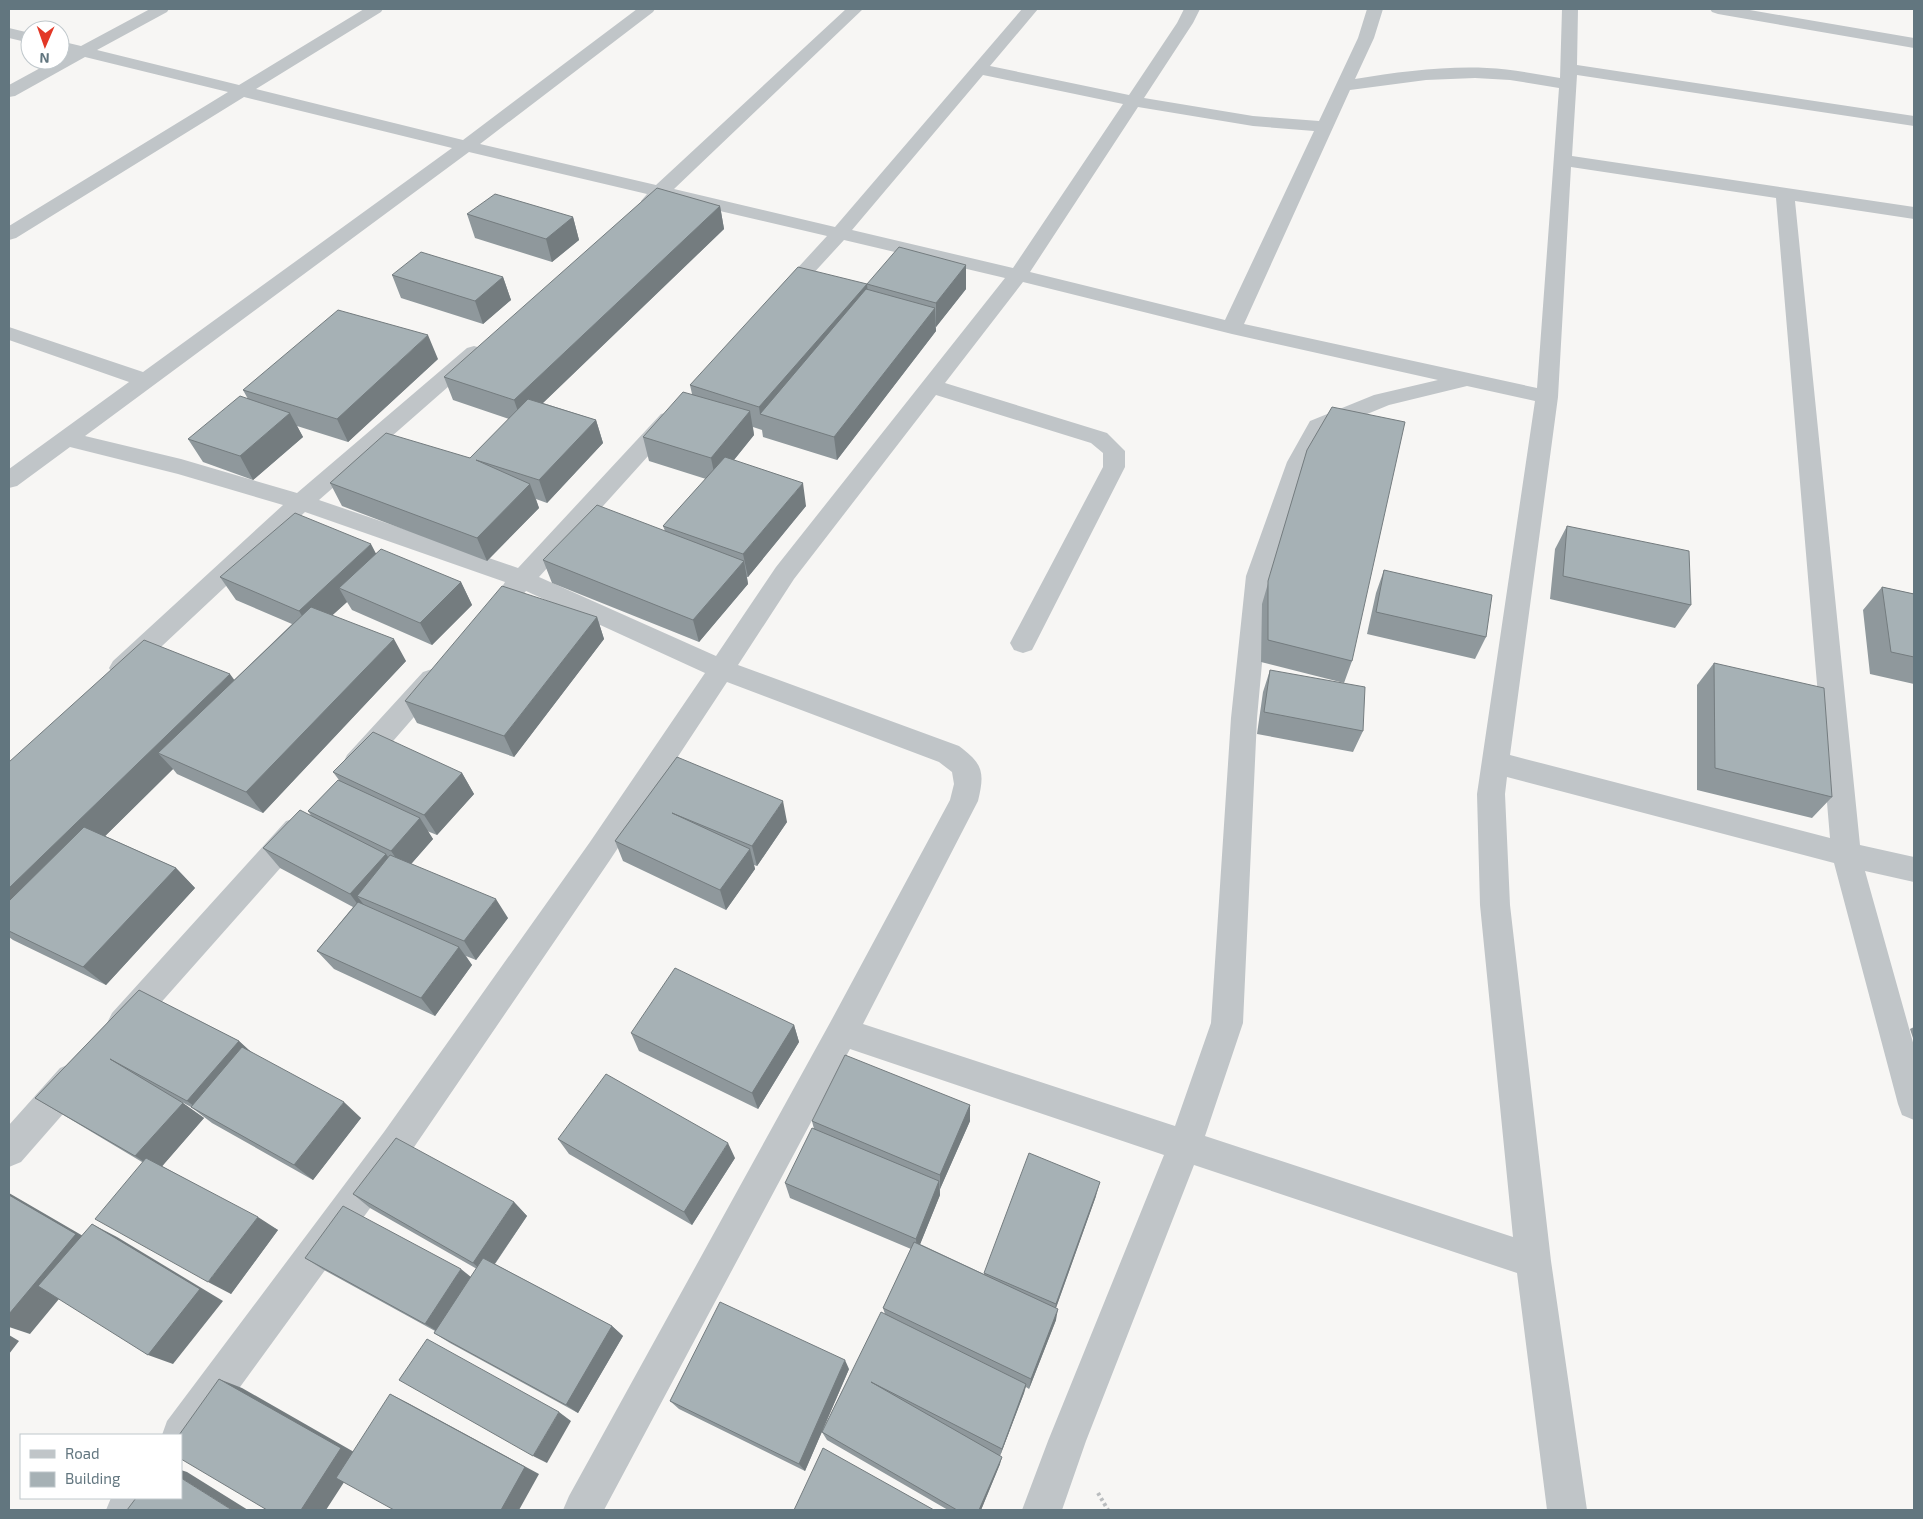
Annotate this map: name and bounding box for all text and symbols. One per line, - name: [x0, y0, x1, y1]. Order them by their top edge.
- north arrow: [20, 20, 70, 70]
- text: N: [39, 50, 50, 67]
- legend: [20, 1434, 182, 1499]
- text: Road: [65, 1444, 100, 1462]
- text: Building: [65, 1469, 121, 1487]

